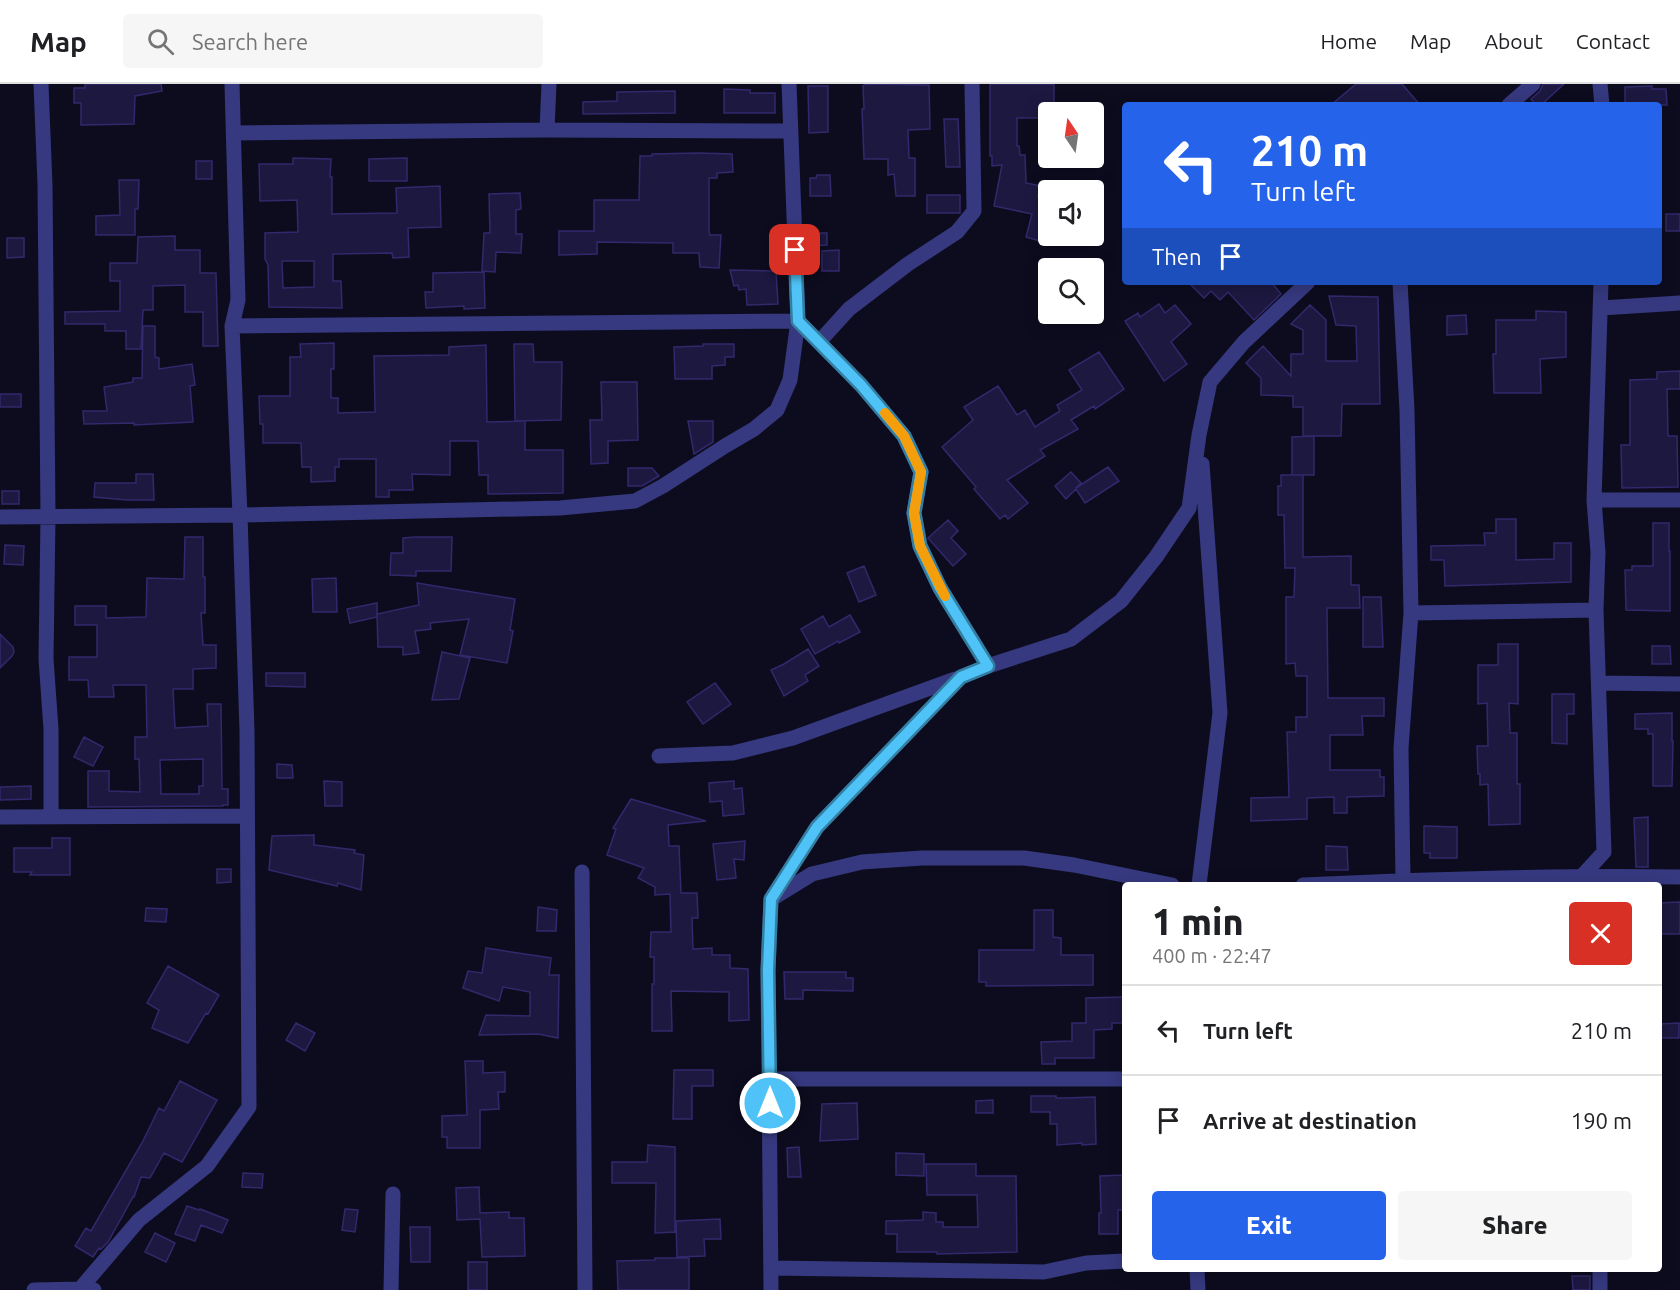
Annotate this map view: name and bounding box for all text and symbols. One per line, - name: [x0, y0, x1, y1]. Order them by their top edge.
- search box: [123, 14, 543, 68]
- icon: search: [144, 25, 177, 58]
- text: Map: [30, 26, 87, 57]
- text: Search here: [192, 29, 308, 54]
- text: Home: [1320, 29, 1377, 53]
- text: Map: [1410, 29, 1451, 53]
- text: About: [1484, 29, 1543, 53]
- text: Contact: [1576, 29, 1650, 53]
- north arrow: [1038, 102, 1104, 168]
- map controls: [1038, 102, 1104, 324]
- icon: left: [1152, 126, 1230, 204]
- text: 210 m: [1251, 127, 1368, 174]
- text: Turn left: [1251, 176, 1355, 206]
- button: sound: [1038, 180, 1104, 246]
- pin: [769, 224, 820, 275]
- icon: arrive: [778, 233, 811, 266]
- icon: arrive: [1214, 240, 1247, 273]
- text: Then: [1152, 244, 1202, 269]
- button: search: [1038, 258, 1104, 324]
- text: 1 min: [1152, 901, 1244, 942]
- button: close: [1569, 902, 1632, 965]
- text: 400 m · 22:47: [1152, 944, 1272, 967]
- icon: left: [1152, 1014, 1185, 1047]
- text: Turn left: [1203, 1018, 1293, 1043]
- text: 210 m: [1571, 1018, 1632, 1043]
- position arrow: [738, 1071, 802, 1135]
- icon: arrive: [1152, 1104, 1185, 1137]
- text: Arrive at destination: [1203, 1108, 1417, 1133]
- text: 190 m: [1571, 1108, 1632, 1133]
- button: Exit: [1152, 1191, 1386, 1260]
- button: Share: [1398, 1191, 1632, 1260]

